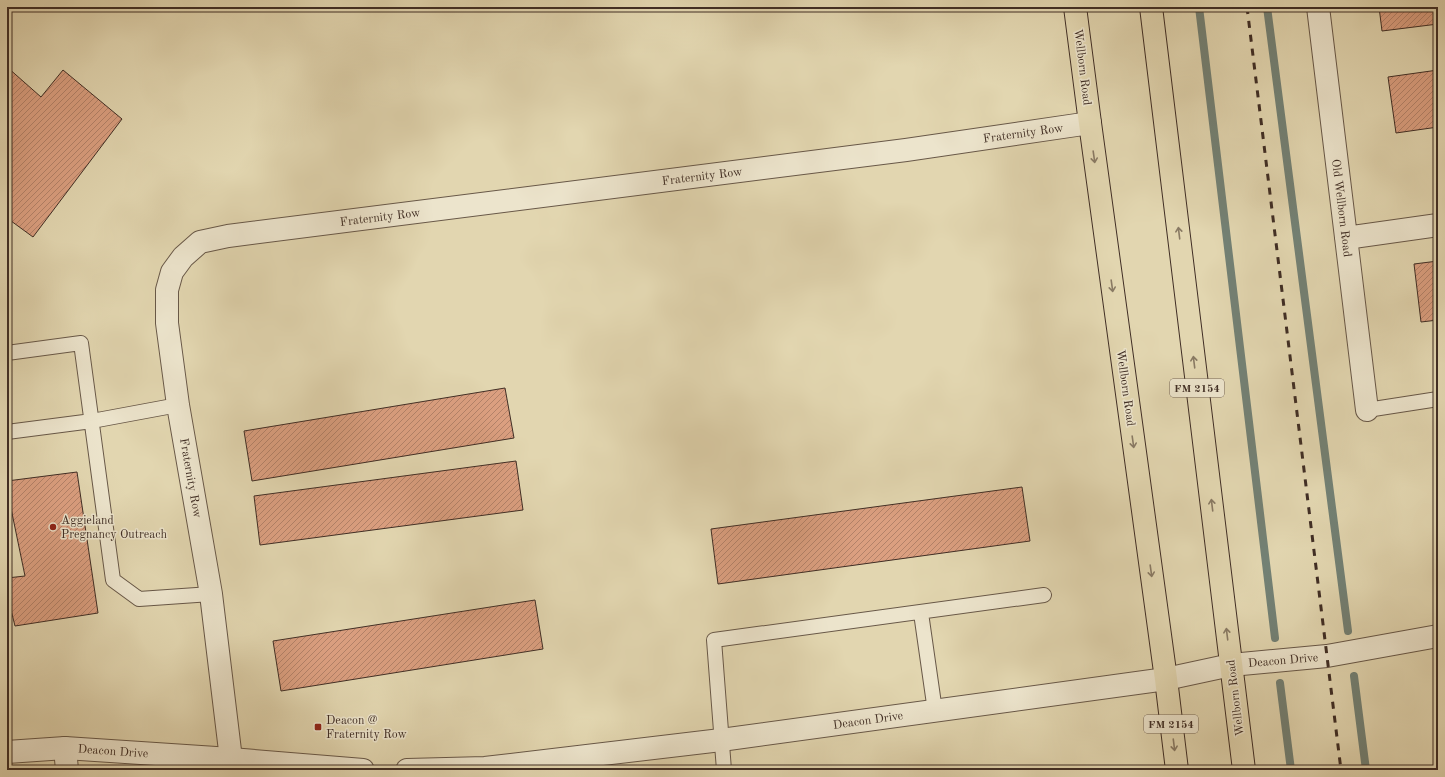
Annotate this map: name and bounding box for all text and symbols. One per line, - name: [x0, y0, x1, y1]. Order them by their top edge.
- street label: Wellborn Road: [1071, 28, 1093, 106]
- street label: Fraternity Row: [982, 122, 1065, 146]
- one-way arrow: [1090, 150, 1098, 163]
- street label: Old Wellborn Road: [1329, 158, 1353, 258]
- street label: Fraternity Row: [661, 166, 744, 188]
- street label: Fraternity Row: [339, 207, 422, 229]
- one-way arrow: [1175, 227, 1182, 240]
- one-way arrow: [1108, 279, 1116, 292]
- street label: Wellborn Road: [1114, 349, 1136, 427]
- one-way arrow: [1190, 356, 1198, 369]
- road number: FM 2154: [1170, 379, 1224, 397]
- one-way arrow: [1129, 435, 1137, 448]
- street label: Fraternity Row: [177, 437, 203, 520]
- one-way arrow: [1208, 499, 1215, 512]
- place label: Aggieland Pregnancy Outreach: [61, 515, 168, 541]
- marker: Aggieland Pregnancy Outreach: [48, 522, 58, 532]
- one-way arrow: [1147, 564, 1155, 577]
- one-way arrow: [1223, 628, 1231, 641]
- street label: Deacon Drive: [1247, 652, 1319, 670]
- street label: Wellborn Road: [1225, 659, 1247, 737]
- street label: Deacon Drive: [832, 710, 904, 732]
- place label: Deacon @ Fraternity Row: [326, 715, 408, 741]
- road number: FM 2154: [1144, 715, 1198, 733]
- marker: Deacon @ Fraternity Row: [313, 722, 323, 732]
- one-way arrow: [1170, 738, 1177, 751]
- street label: Deacon Drive: [77, 744, 149, 760]

